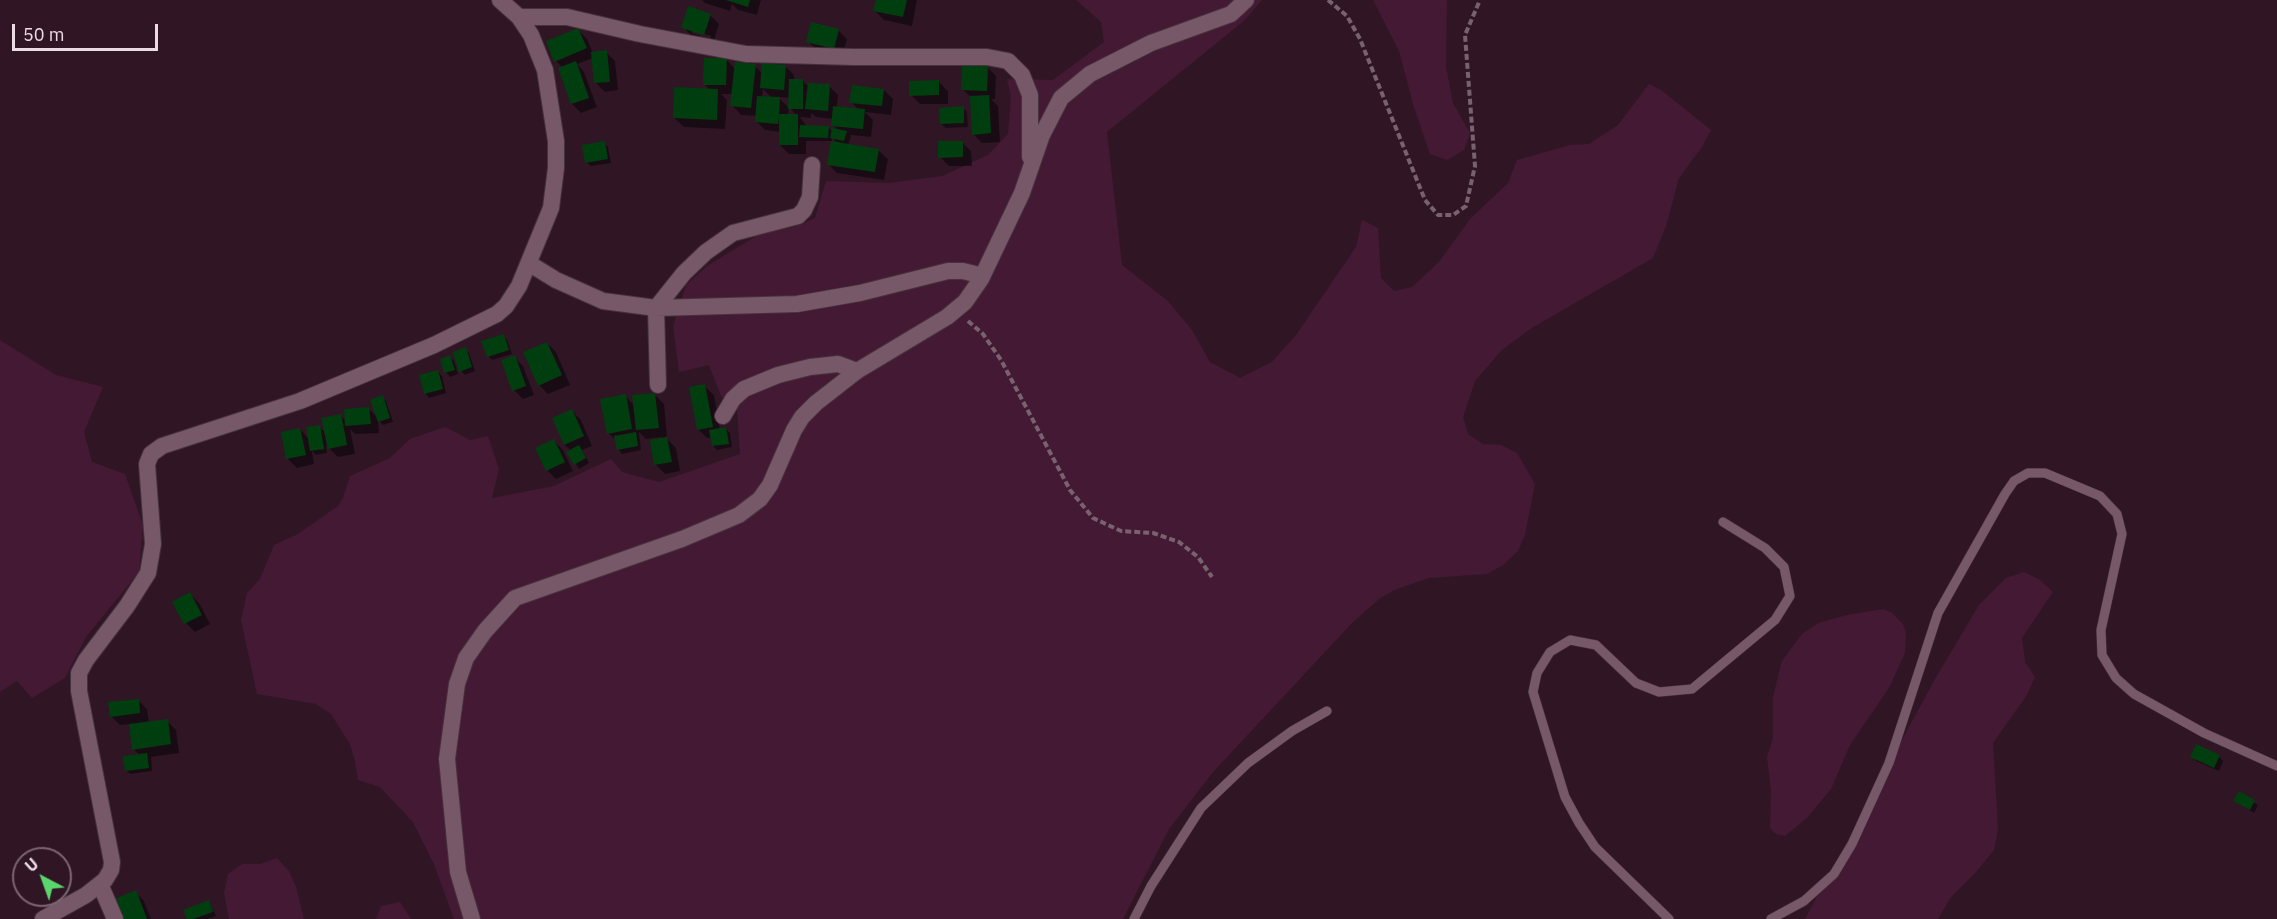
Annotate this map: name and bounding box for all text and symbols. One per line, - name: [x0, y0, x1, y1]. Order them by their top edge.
- scale bar: [15, 12, 160, 50]
- text: 50 m: [23, 23, 65, 46]
- north arrow: [12, 847, 72, 907]
- text: U: [21, 854, 42, 876]

